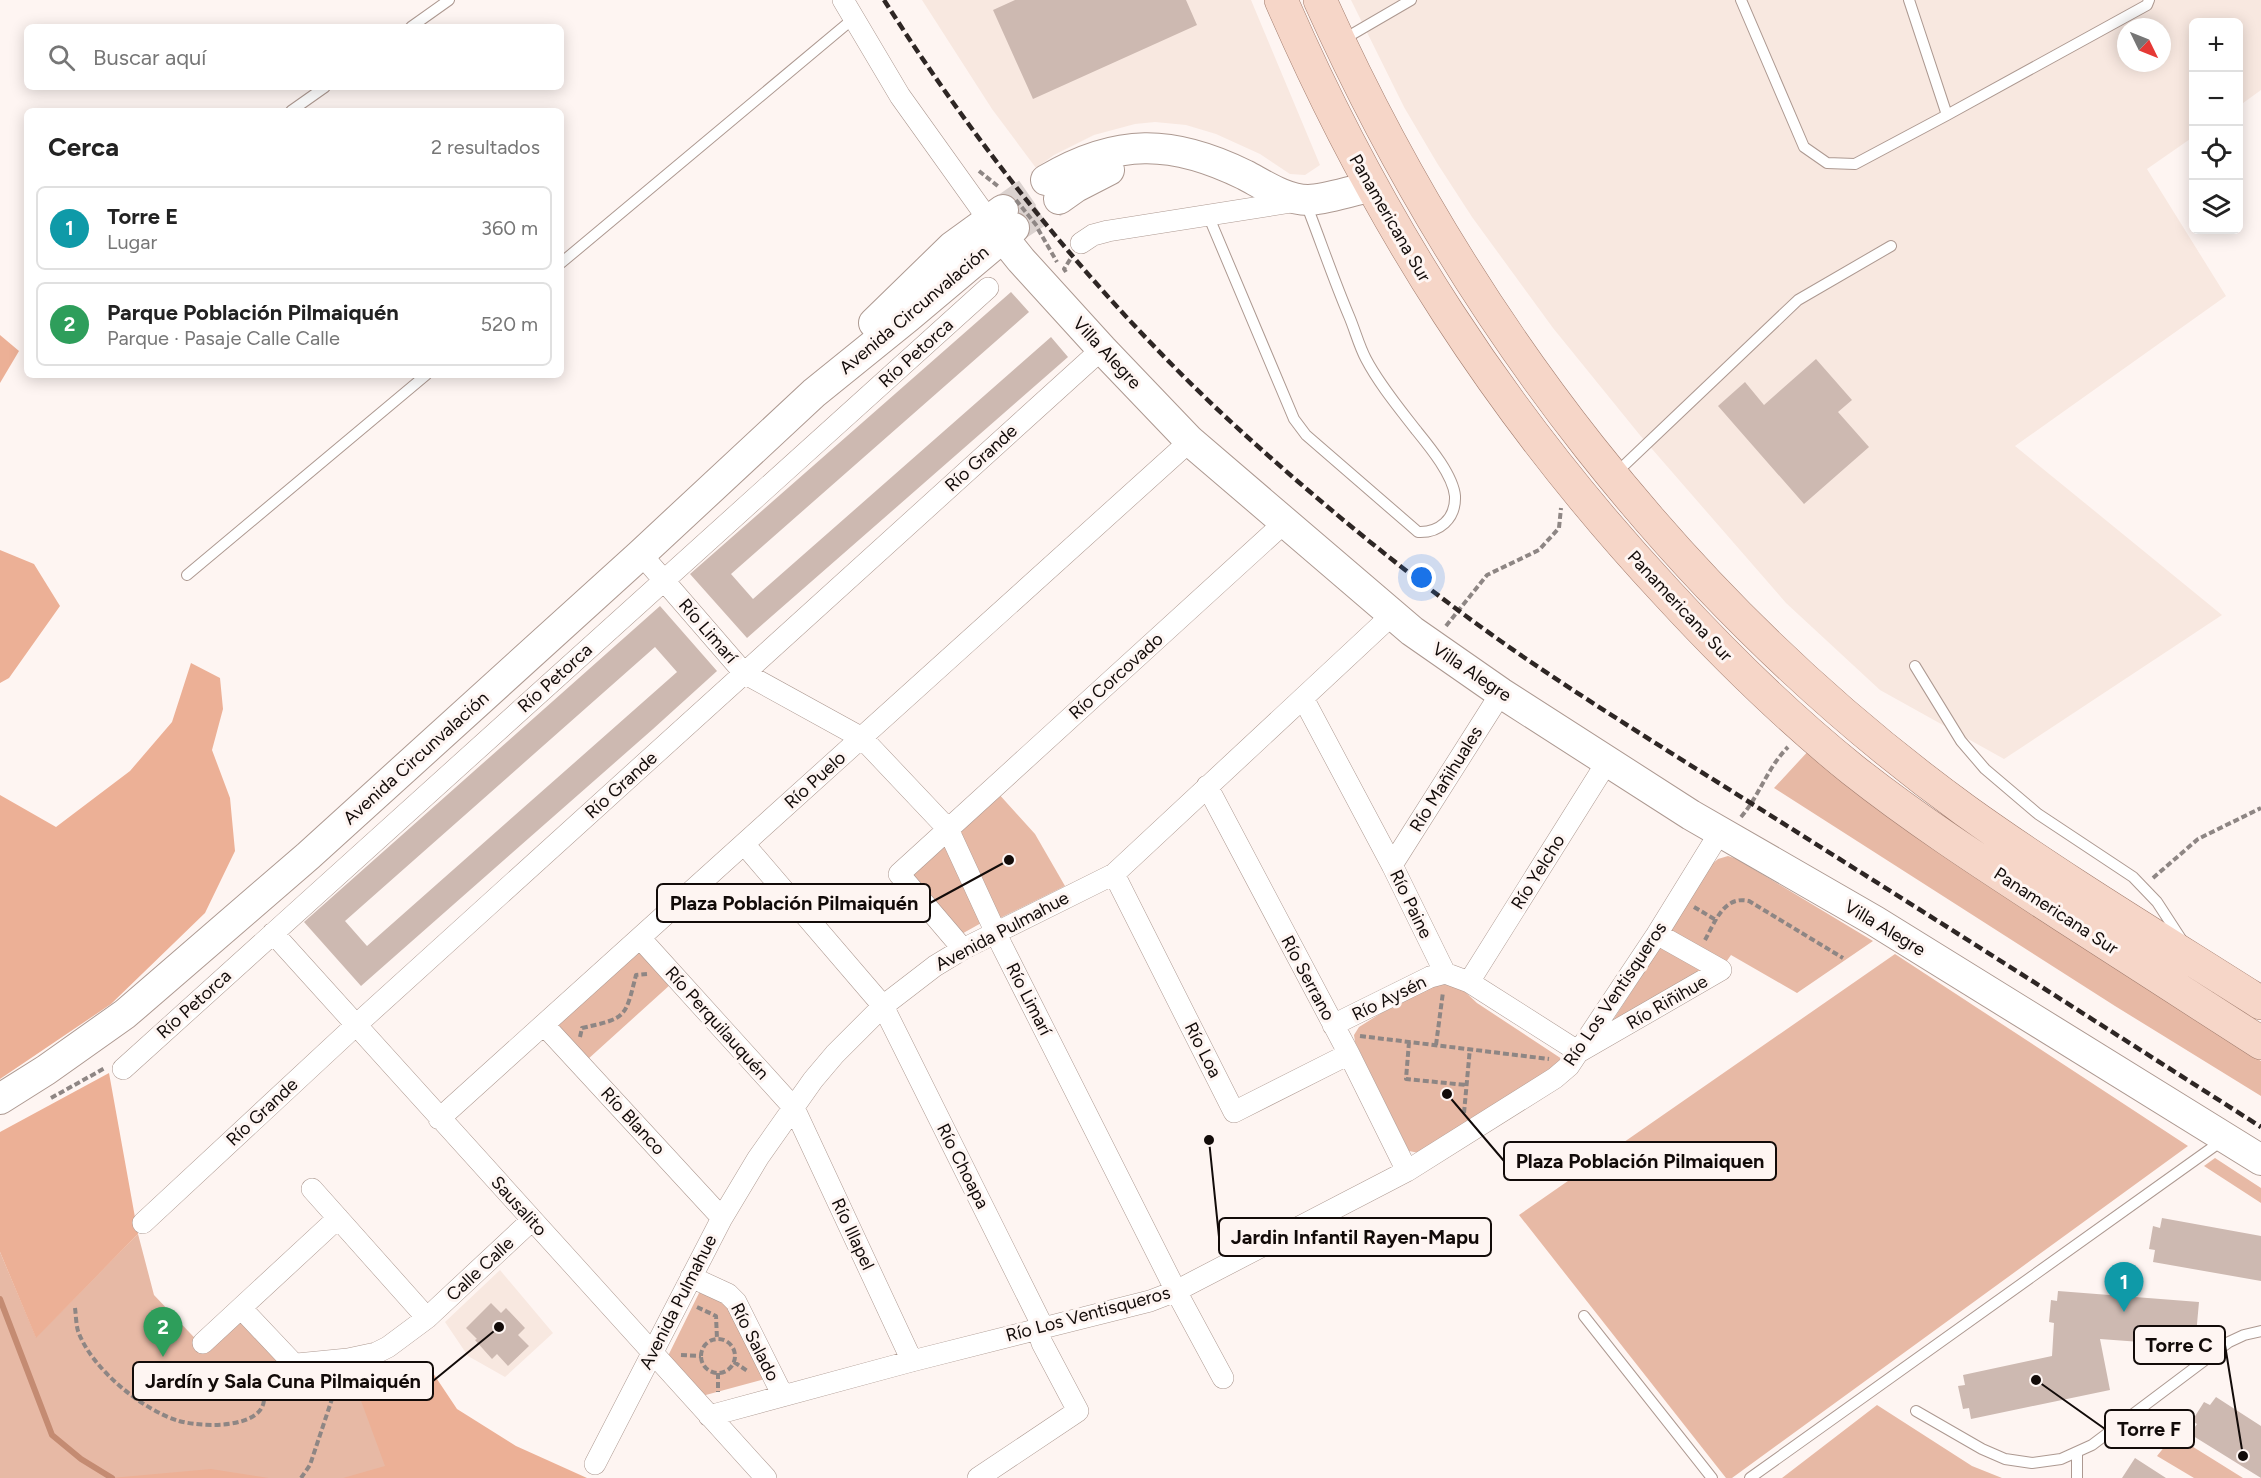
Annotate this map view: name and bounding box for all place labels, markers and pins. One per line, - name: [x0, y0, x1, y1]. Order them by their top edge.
- callout: Plaza Población Pilmaiquén: [657, 884, 930, 922]
- callout: Plaza Población Pilmaiquen: [1504, 1142, 1776, 1180]
- callout: Jardin Infantil Rayen-Mapu: [1219, 1218, 1491, 1256]
- pin: 1: [2104, 1262, 2144, 1312]
- pin: 2: [144, 1308, 182, 1357]
- callout: Torre C: [2134, 1326, 2225, 1364]
- callout: Jardín y Sala Cuna Pilmaiquén: [133, 1362, 433, 1400]
- callout: Torre F: [2105, 1410, 2194, 1448]

